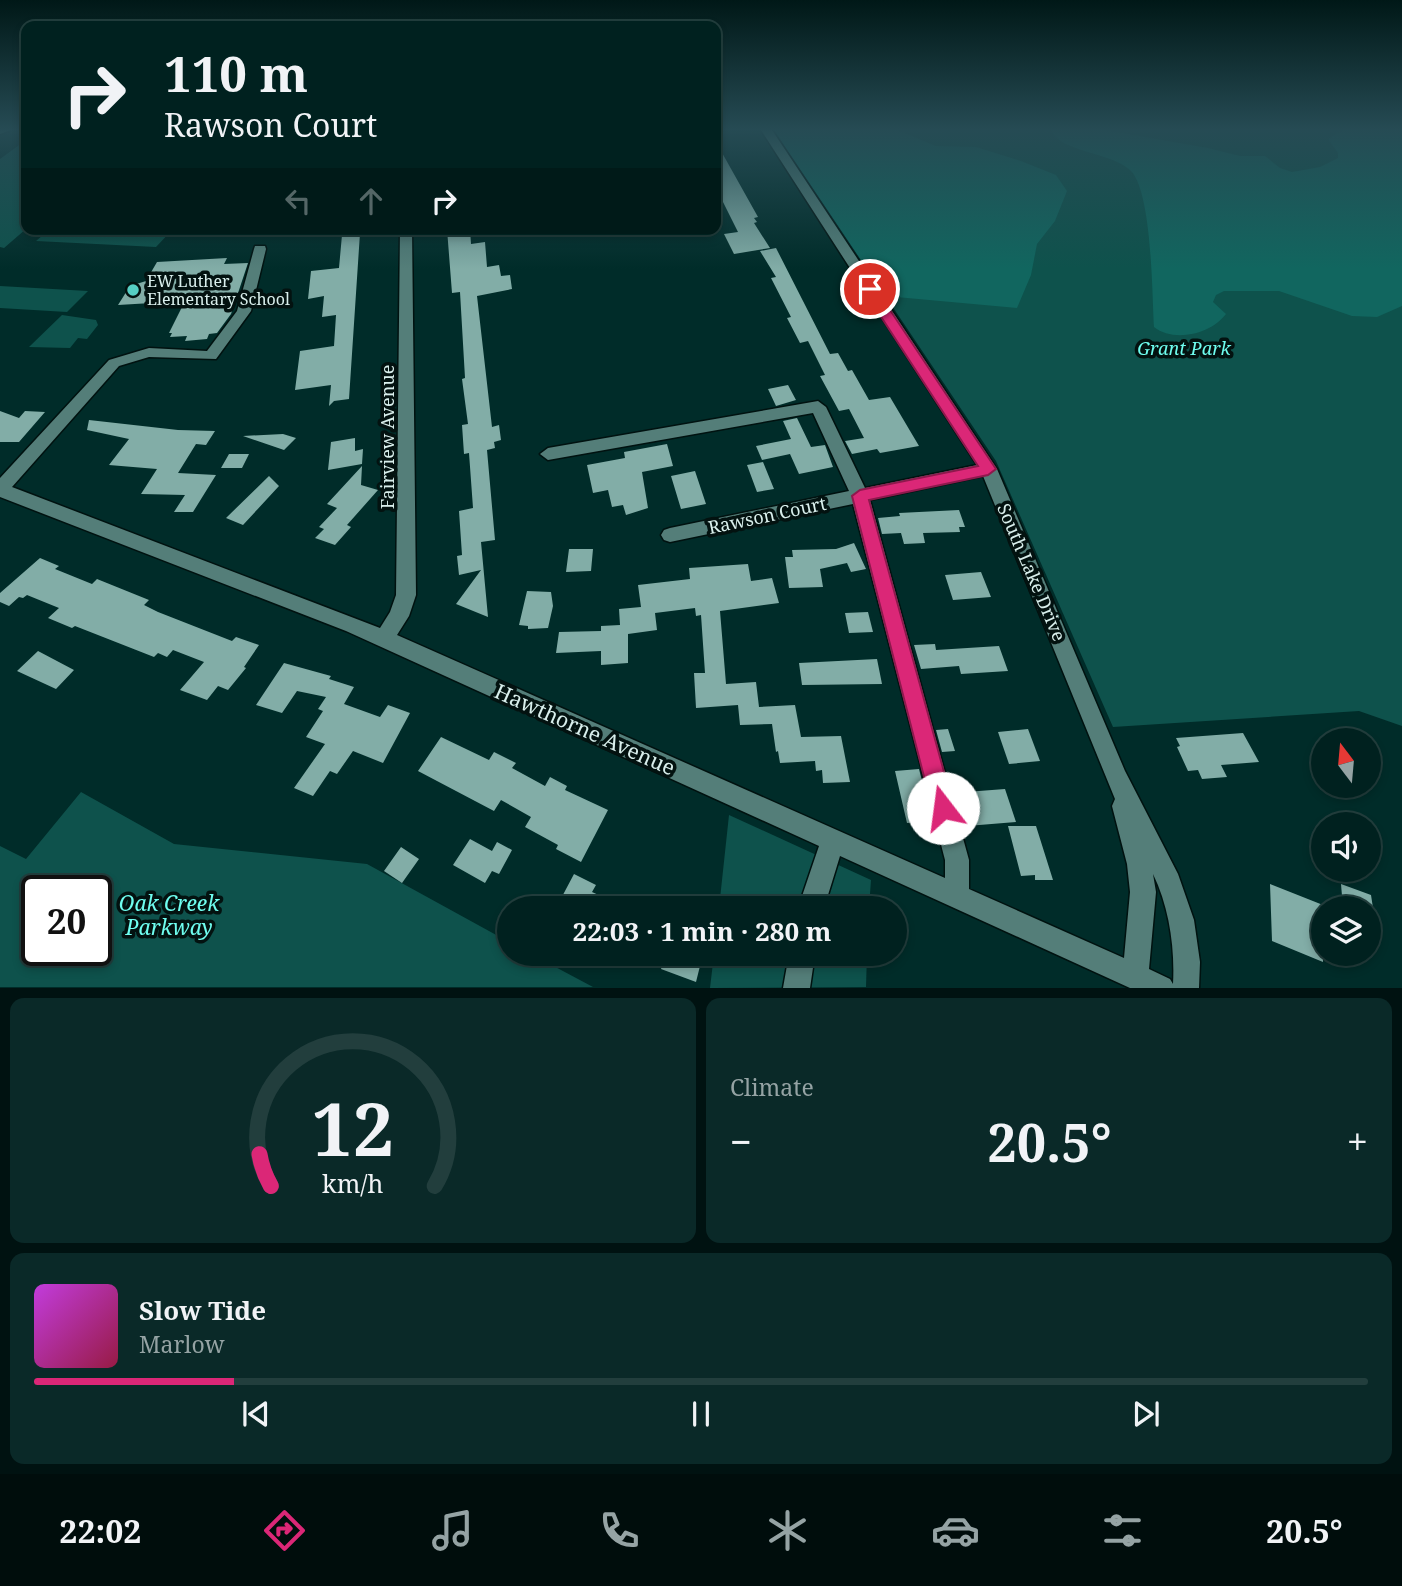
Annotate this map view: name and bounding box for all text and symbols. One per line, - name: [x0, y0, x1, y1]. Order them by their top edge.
- text: 110 m: [164, 40, 308, 106]
- icon: right: [49, 49, 140, 140]
- text: Rawson Court: [164, 103, 377, 146]
- icon: left: [279, 182, 317, 220]
- icon: ahead: [352, 182, 390, 220]
- icon: right: [425, 182, 463, 220]
- pin: [840, 259, 900, 319]
- place label: EW Luther Elementary School: [147, 270, 290, 310]
- icon: arrive: [851, 270, 889, 308]
- marker: EW Luther Elementary School: [125, 282, 141, 298]
- park label: Grant Park: [1137, 336, 1232, 360]
- street label: Fairview Avenue: [375, 365, 399, 509]
- street label: Rawson Court: [706, 491, 828, 539]
- street label: South Lake Drive: [992, 500, 1072, 644]
- street label: Hawthorne Avenue: [490, 677, 680, 781]
- north arrow: [1311, 728, 1381, 798]
- map controls: [1311, 728, 1381, 966]
- position arrow: [906, 771, 980, 845]
- button: sound: [1311, 812, 1381, 882]
- speed limit sign: 20: [21, 875, 112, 966]
- park label: Oak Creek Parkway: [119, 889, 220, 941]
- button: layers: [1311, 896, 1381, 966]
- text: 22:03 · 1 min · 280 m: [572, 913, 832, 949]
- text: Climate: [730, 1071, 814, 1103]
- text: 12: [312, 1079, 394, 1178]
- text: 20.5°: [987, 1106, 1112, 1177]
- text: −: [730, 1115, 752, 1167]
- text: +: [1347, 1115, 1368, 1167]
- text: km/h: [322, 1166, 384, 1200]
- text: Slow Tide: [139, 1292, 266, 1328]
- text: Marlow: [139, 1328, 225, 1360]
- icon: previous: [237, 1395, 275, 1433]
- icon: pause: [682, 1395, 720, 1433]
- icon: next: [1127, 1395, 1165, 1433]
- icon: directions: [260, 1506, 309, 1555]
- icon: music: [428, 1506, 477, 1555]
- icon: phone: [595, 1506, 644, 1555]
- icon: climate: [763, 1506, 812, 1555]
- icon: car: [931, 1506, 980, 1555]
- icon: filters: [1098, 1506, 1147, 1555]
- text: 22:02: [59, 1509, 141, 1552]
- text: 20.5°: [1266, 1509, 1343, 1552]

